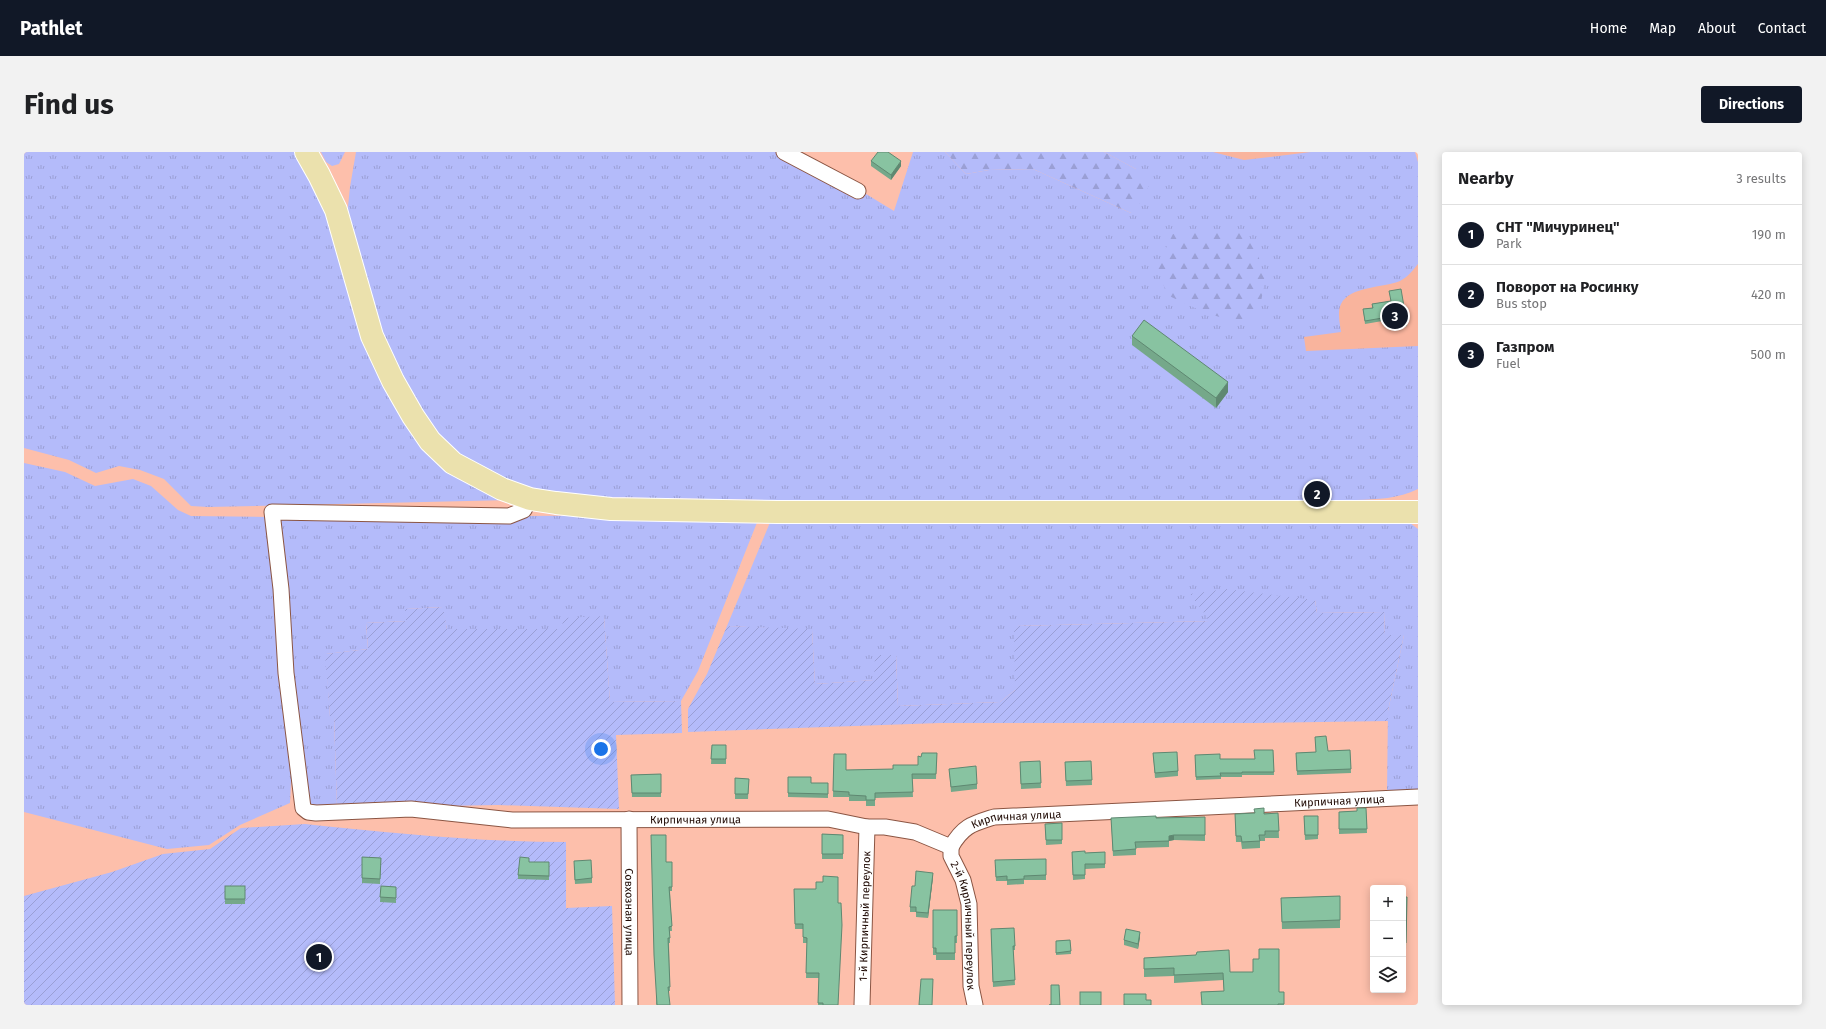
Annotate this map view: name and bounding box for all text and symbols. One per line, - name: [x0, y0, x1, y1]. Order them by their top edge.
- text: Pathlet: [20, 17, 83, 40]
- text: Home: [1590, 20, 1627, 37]
- text: Map: [1649, 20, 1676, 37]
- text: About: [1698, 20, 1736, 37]
- text: Contact: [1758, 20, 1806, 37]
- button: Directions: [1701, 86, 1802, 123]
- text: Find us: [24, 88, 114, 121]
- text: Nearby: [1458, 168, 1513, 189]
- text: 3 results: [1736, 171, 1786, 186]
- text: СНТ "Мичуринец": [1496, 218, 1620, 236]
- text: 1: [1468, 227, 1474, 242]
- text: 190 m: [1752, 227, 1786, 242]
- text: Park: [1496, 236, 1522, 251]
- text: Поворот на Росинку: [1496, 278, 1638, 296]
- text: 2: [1468, 287, 1474, 302]
- text: 420 m: [1751, 287, 1786, 302]
- text: Bus stop: [1496, 296, 1547, 311]
- pin: 3: [1382, 301, 1408, 331]
- text: Газпром: [1496, 338, 1554, 356]
- text: 3: [1468, 347, 1474, 362]
- text: 500 m: [1750, 347, 1786, 362]
- text: Fuel: [1496, 356, 1520, 371]
- pin: 2: [1304, 479, 1330, 509]
- your location: [591, 739, 611, 759]
- street label: Кирпичная улица: [1294, 793, 1385, 810]
- street label: Кирпичная улица: [969, 808, 1062, 831]
- street label: Кирпичная улица: [650, 813, 741, 827]
- street label: 1-й Кирпичный переулок: [857, 850, 873, 981]
- street label: 2-й Кирпичный переулок: [948, 859, 978, 992]
- street label: Совхозная улица: [622, 868, 636, 956]
- map controls: [1370, 885, 1406, 993]
- button: +: [1370, 885, 1406, 921]
- button: −: [1370, 921, 1406, 957]
- pin: 1: [306, 942, 332, 972]
- button: layers: [1370, 957, 1406, 993]

